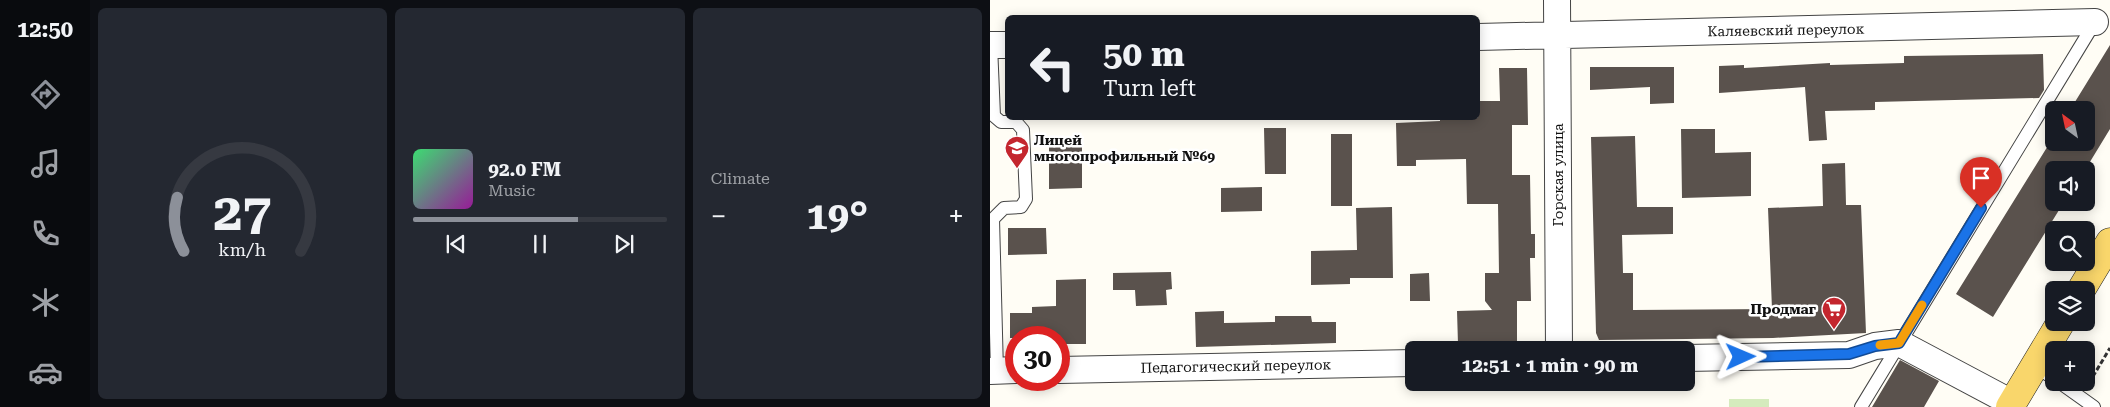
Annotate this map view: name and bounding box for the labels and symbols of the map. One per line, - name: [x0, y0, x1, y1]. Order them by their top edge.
- street label: Каляевский переулок: [1707, 21, 1865, 39]
- north arrow: [2045, 101, 2095, 151]
- street label: Горская улица: [1550, 123, 1566, 227]
- place label: Лицей многопрофильный №69: [1034, 132, 1215, 164]
- school or university icon: Лицей многопрофильный №69: [1004, 135, 1030, 169]
- pin: [1960, 157, 2002, 208]
- supermarket icon: Продмаг: [1821, 296, 1847, 330]
- place label: Продмаг: [1751, 301, 1816, 317]
- speed limit sign: 30: [1005, 326, 1070, 391]
- position arrow: [1714, 330, 1766, 382]
- street label: Педагогический переулок: [1141, 356, 1332, 376]

